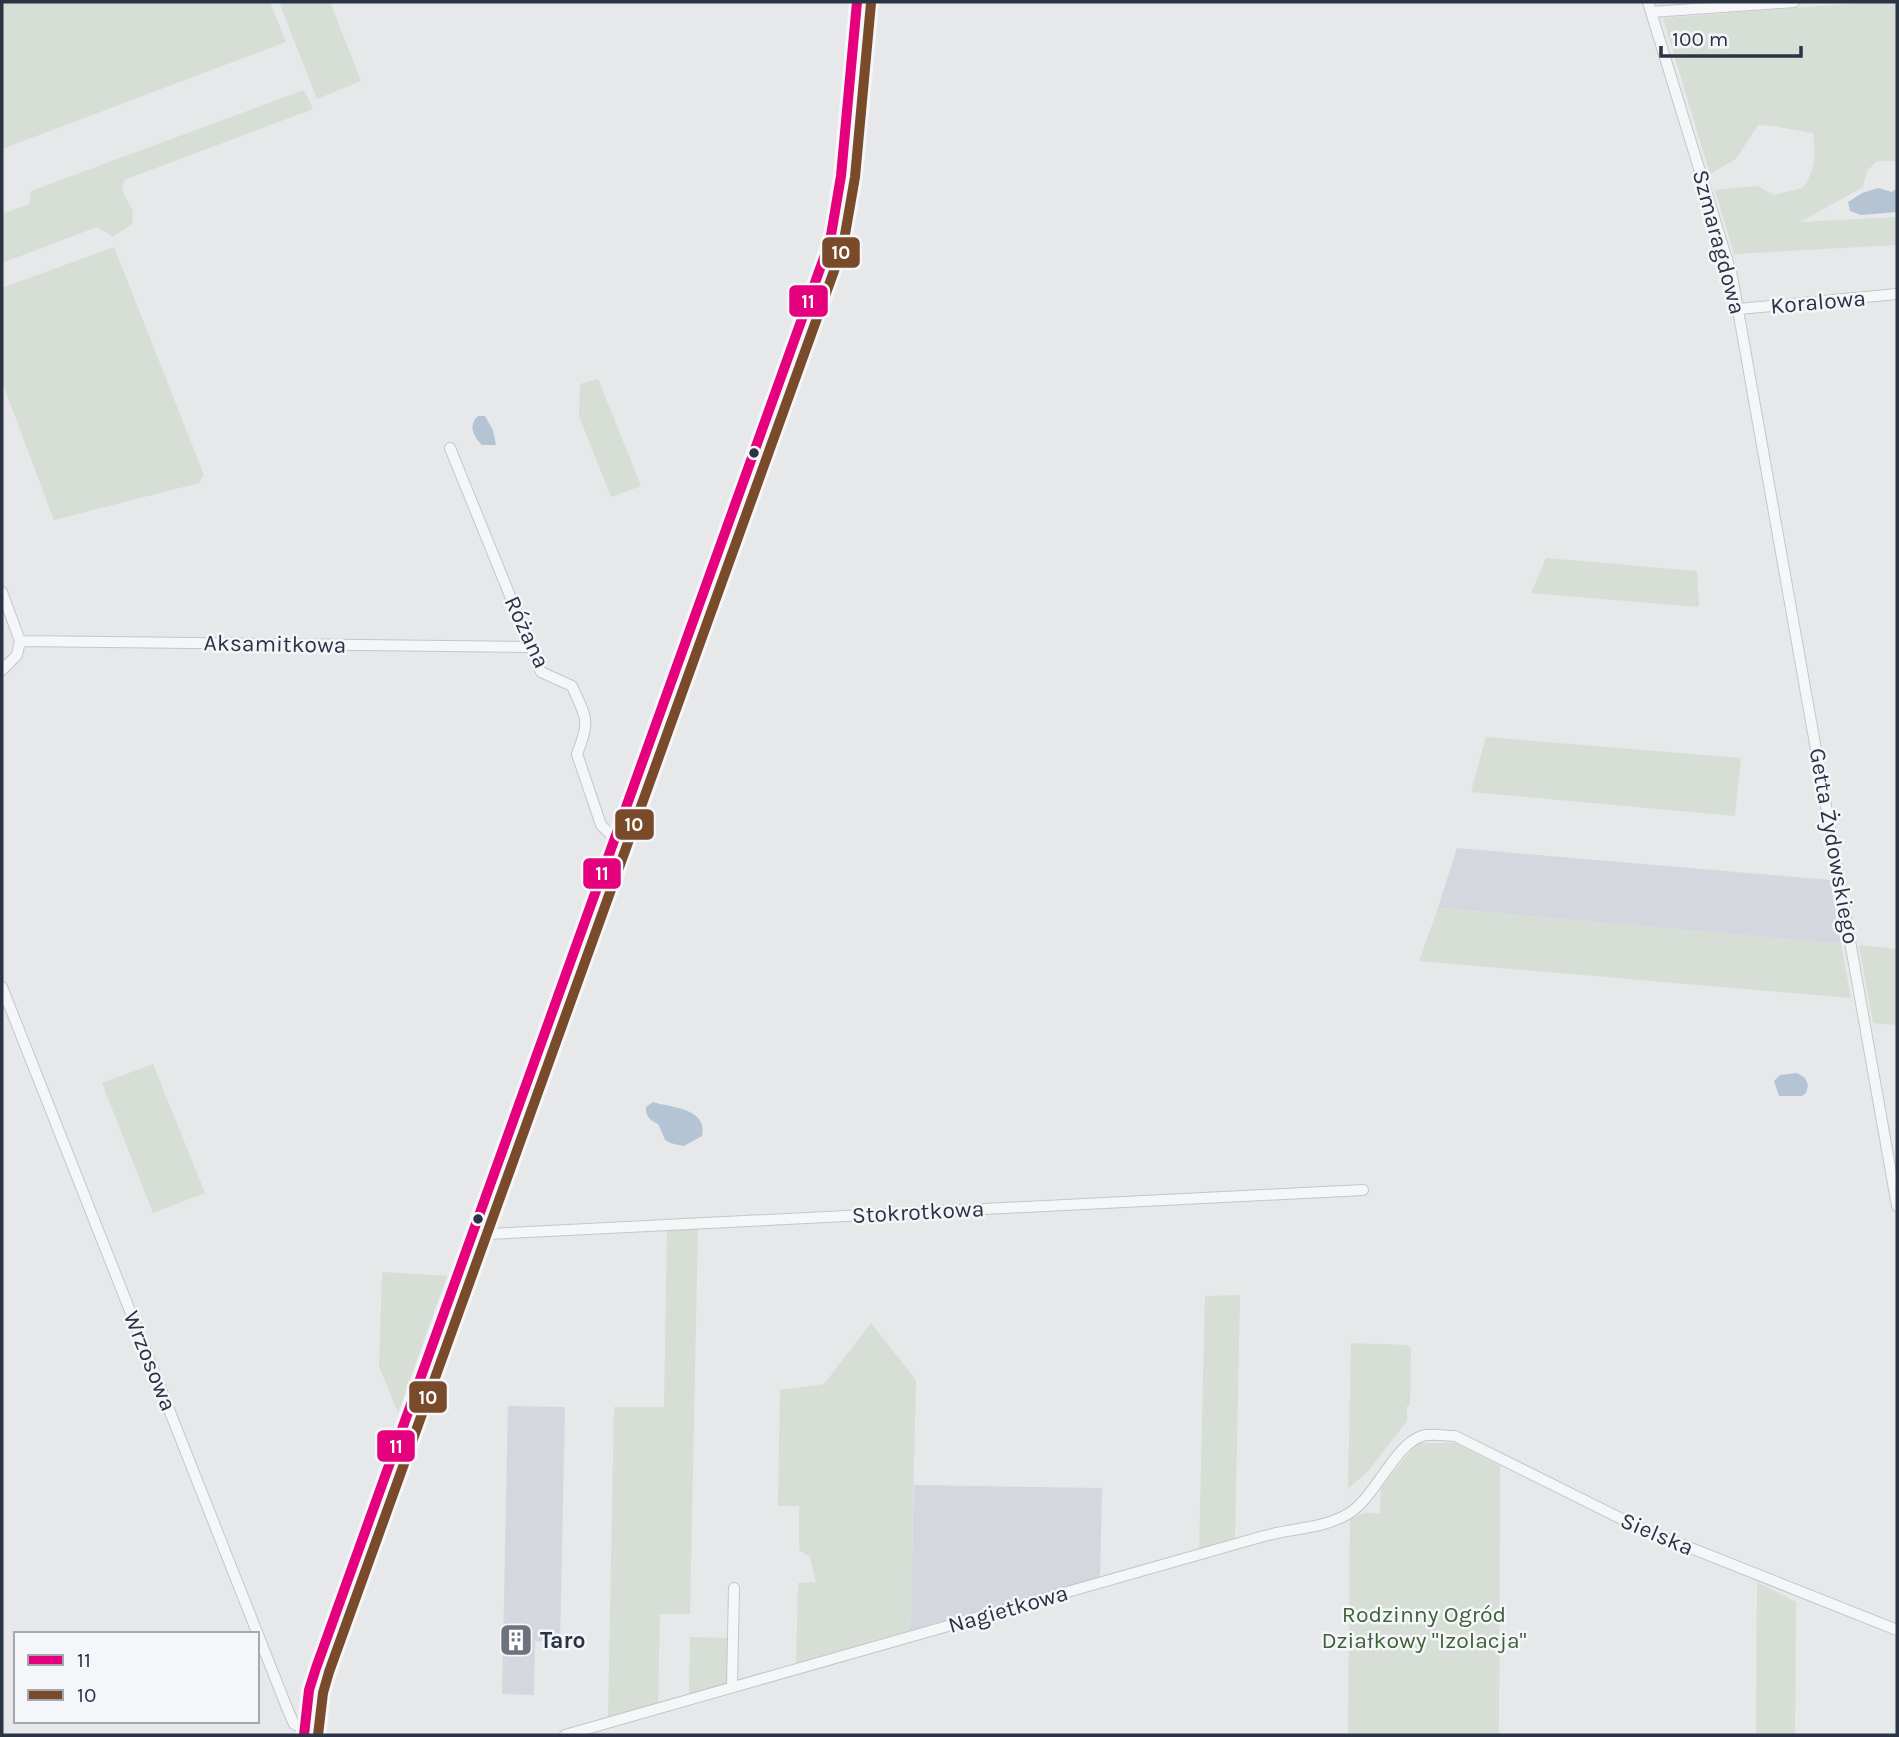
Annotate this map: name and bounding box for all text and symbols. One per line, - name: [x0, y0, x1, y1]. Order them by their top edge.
- scale bar: [1661, 14, 1801, 58]
- text: 100 m: [1672, 27, 1729, 51]
- street label: Szmaragdowa: [1687, 167, 1751, 317]
- line badge: 10: [821, 236, 861, 269]
- text: 10: [832, 242, 850, 264]
- line badge: 11: [788, 284, 829, 318]
- street label: Koralowa: [1769, 284, 1867, 320]
- text: 11: [801, 291, 815, 313]
- unlabelled marker: [747, 446, 761, 460]
- street label: Różana: [499, 592, 555, 672]
- street label: Aksamitkowa: [203, 629, 347, 659]
- street label: Getta Żydowskiego: [1803, 746, 1865, 946]
- line badge: 10: [614, 808, 655, 841]
- text: 10: [625, 814, 643, 836]
- line badge: 11: [582, 857, 622, 890]
- text: 11: [595, 863, 609, 885]
- street label: Stokrotkowa: [851, 1195, 985, 1229]
- unlabelled marker: [471, 1212, 485, 1226]
- street label: Wrzosowa: [118, 1307, 182, 1415]
- line badge: 10: [408, 1380, 448, 1414]
- text: 10: [419, 1387, 437, 1409]
- line badge: 11: [376, 1429, 416, 1463]
- text: 11: [389, 1436, 403, 1458]
- street label: Sielska: [1616, 1507, 1698, 1561]
- street label: Nagietkowa: [945, 1579, 1071, 1639]
- park label: Rodzinny Ogród Działkowy "Izolacja": [1321, 1601, 1527, 1654]
- building icon: Taro: [497, 1621, 535, 1659]
- place label: Taro: [540, 1627, 586, 1654]
- legend: [14, 1632, 259, 1723]
- text: 11: [77, 1648, 91, 1672]
- text: 10: [77, 1683, 96, 1707]

